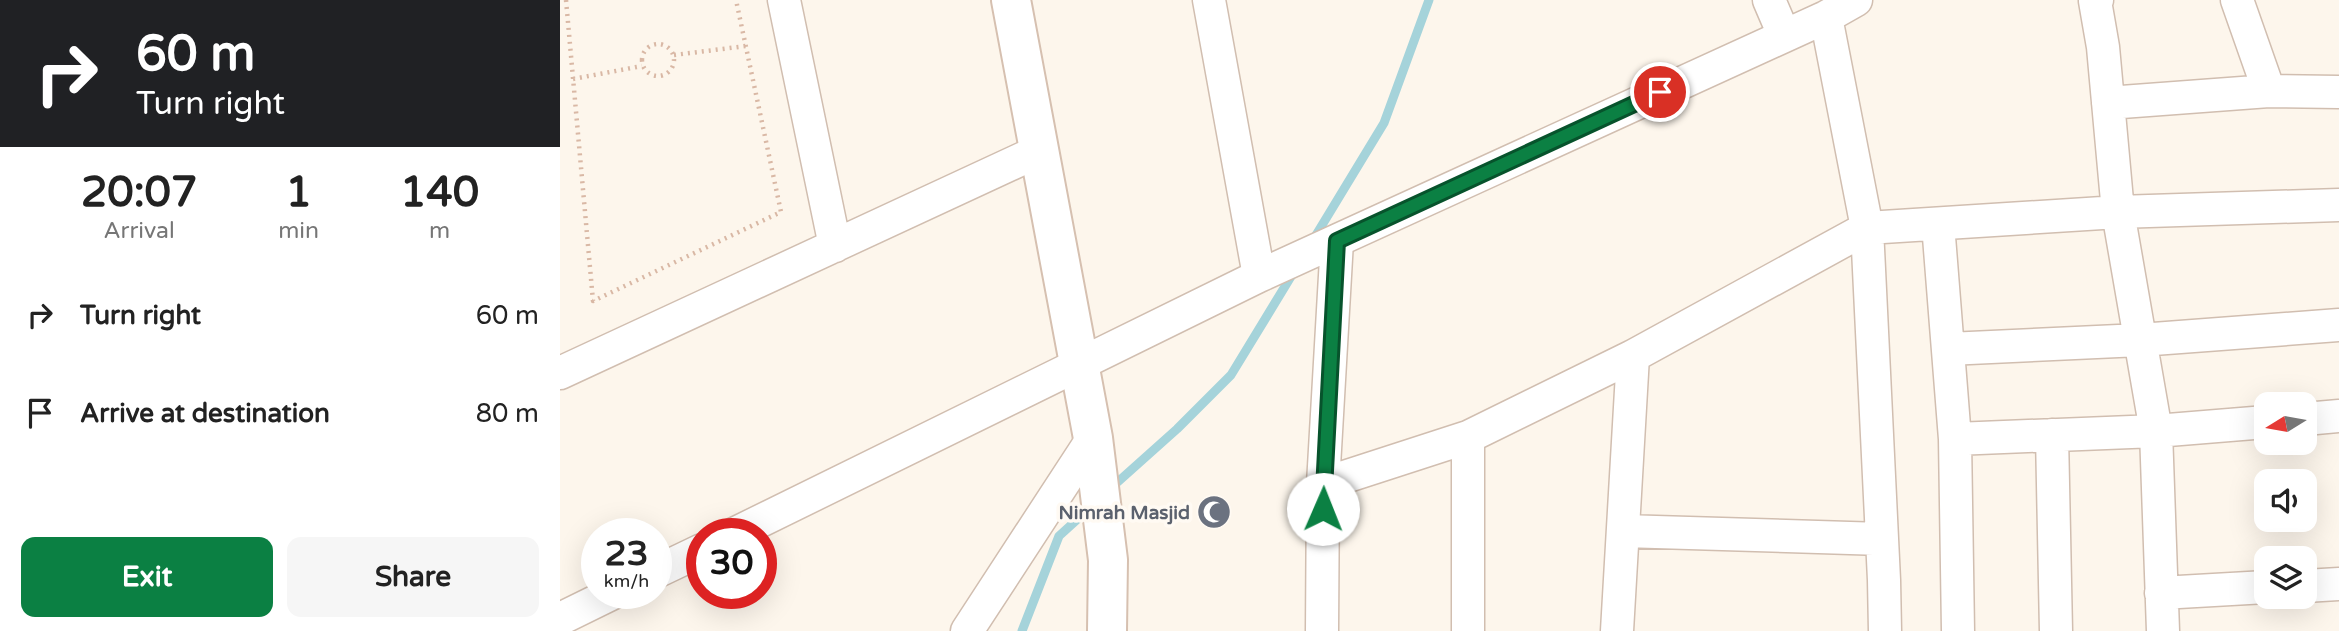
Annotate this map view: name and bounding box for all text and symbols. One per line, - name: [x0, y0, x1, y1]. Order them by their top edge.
- text: 60 m: [136, 25, 255, 84]
- icon: right: [21, 28, 112, 119]
- pin: [1630, 62, 1690, 122]
- icon: arrive: [1641, 73, 1679, 111]
- text: Turn right: [136, 85, 285, 123]
- text: 20:07: [81, 167, 197, 218]
- text: 1: [285, 167, 312, 218]
- text: 140: [400, 167, 479, 218]
- text: Arrival: [104, 217, 175, 245]
- text: min: [278, 217, 319, 245]
- text: m: [429, 217, 450, 245]
- icon: right: [21, 296, 59, 334]
- text: Turn right: [80, 300, 201, 331]
- text: 60 m: [476, 300, 539, 331]
- north arrow: [2254, 392, 2317, 455]
- map controls: [2254, 392, 2317, 609]
- icon: arrive: [21, 394, 59, 432]
- text: Arrive at destination: [80, 398, 330, 429]
- text: 80 m: [476, 398, 539, 429]
- button: sound: [2254, 469, 2317, 532]
- position arrow: [1286, 472, 1360, 546]
- mosque icon: Nimrah Masjid: [1195, 493, 1233, 531]
- place label: Nimrah Masjid: [1059, 502, 1190, 525]
- speed limit sign: 30: [686, 518, 777, 609]
- text: 23: [605, 533, 648, 575]
- button: Exit: [21, 537, 273, 617]
- button: Share: [287, 537, 539, 617]
- button: layers: [2254, 546, 2317, 609]
- text: km/h: [604, 570, 649, 592]

